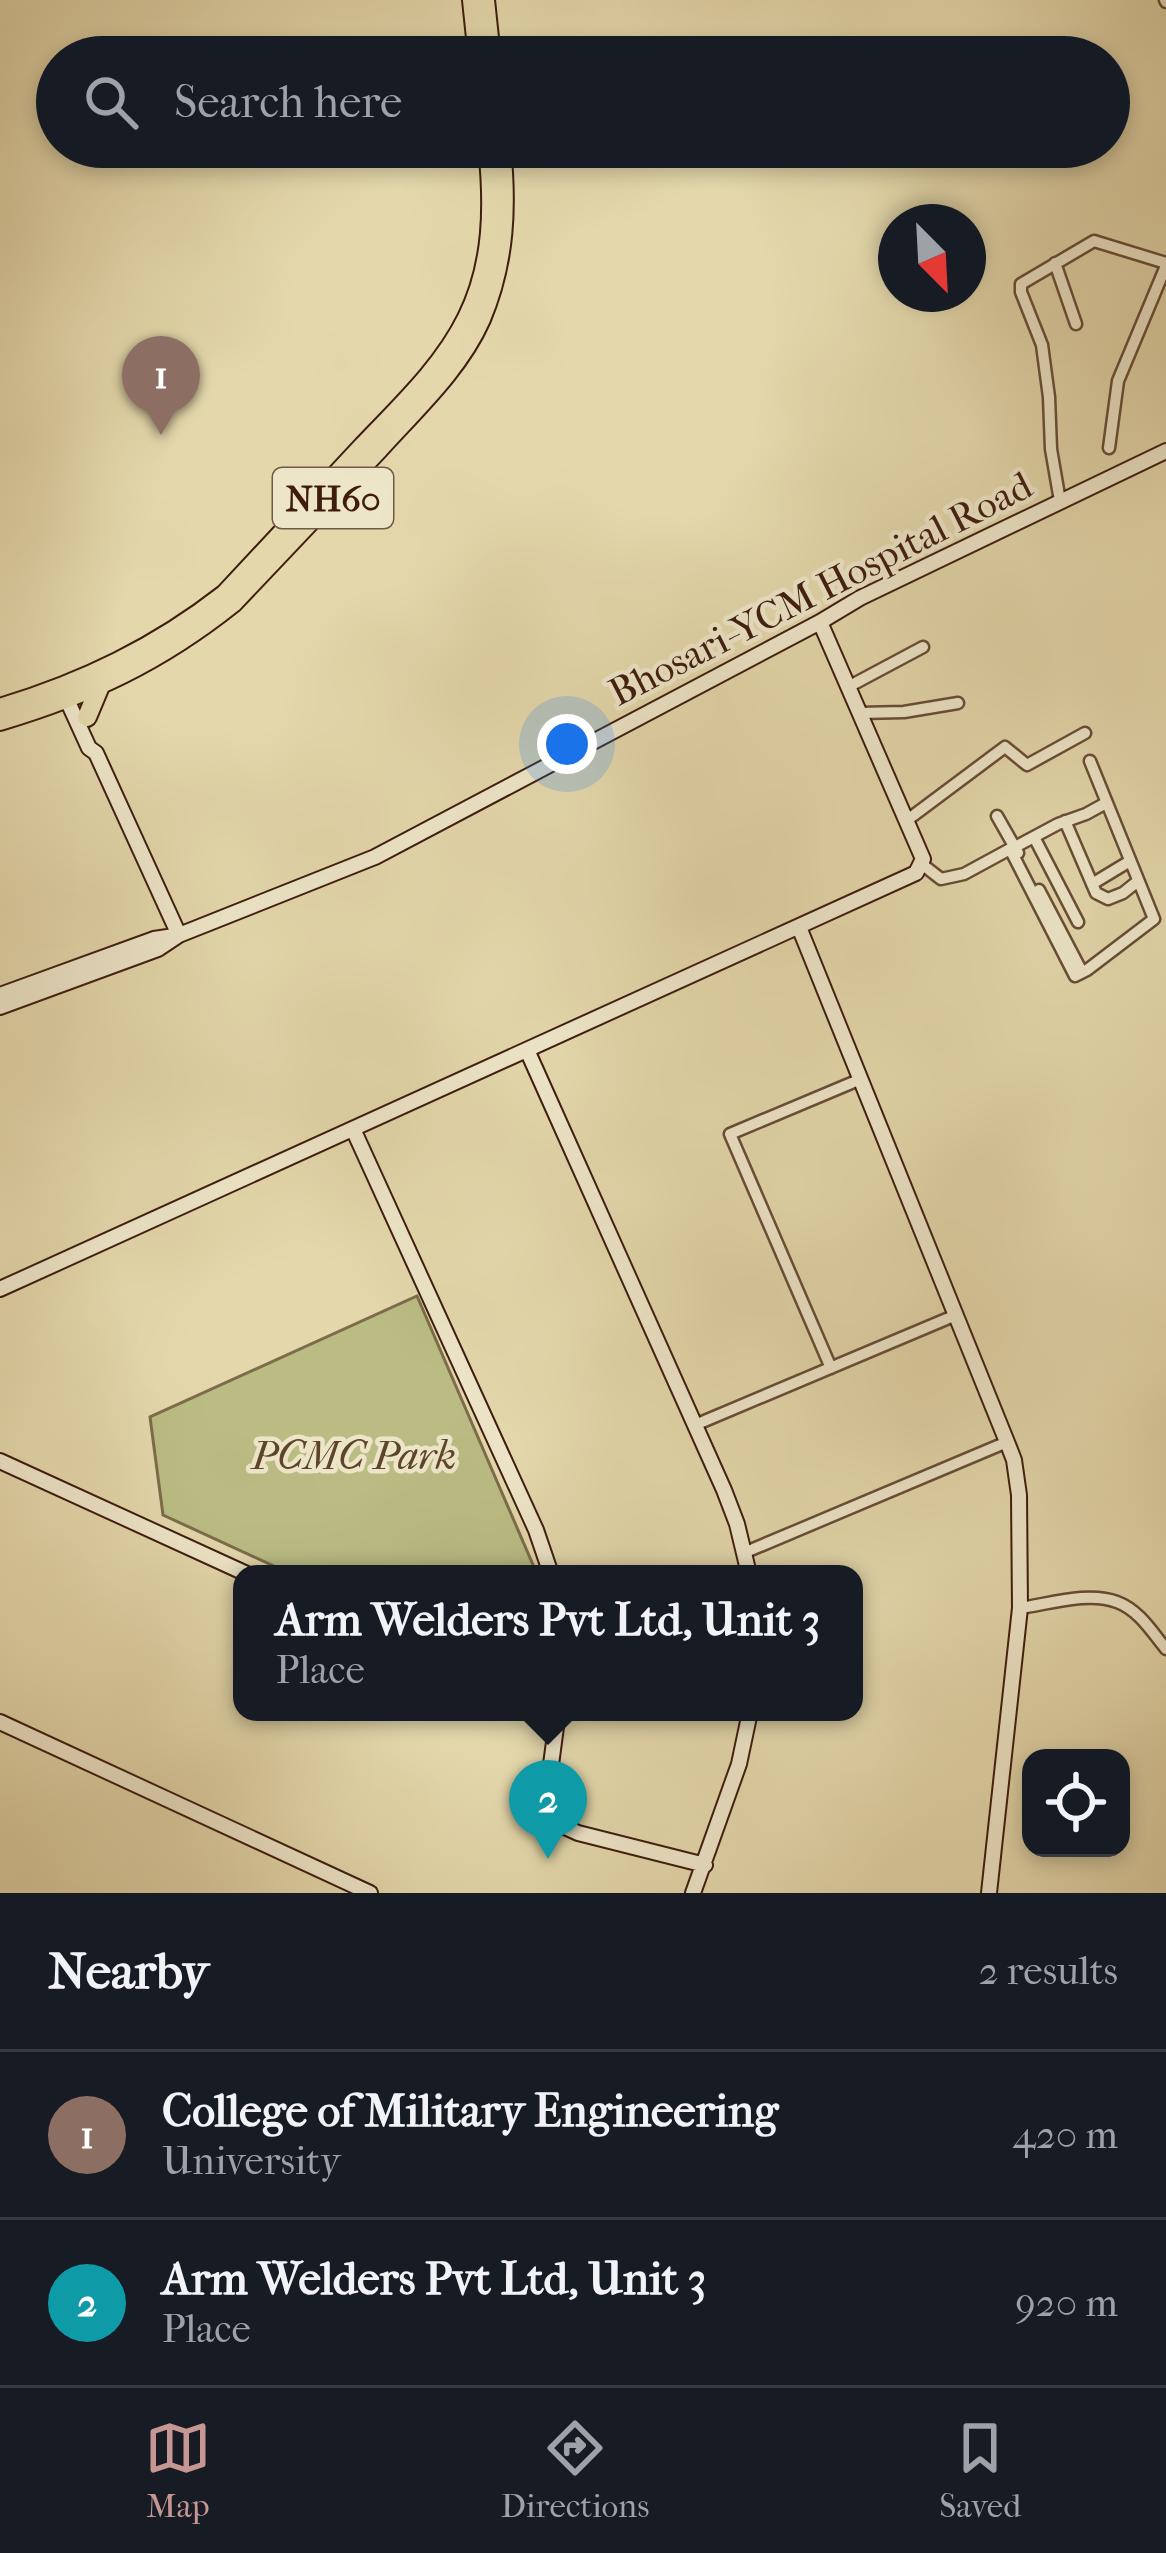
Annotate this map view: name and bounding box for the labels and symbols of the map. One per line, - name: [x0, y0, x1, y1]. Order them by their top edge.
- north arrow: [878, 204, 986, 312]
- pin: 1: [122, 336, 200, 435]
- street label: Bhosari-YCM Hospital Road: [601, 462, 1040, 716]
- road number: NH60: [273, 468, 393, 528]
- your location: [537, 714, 597, 774]
- park label: PCMC Park: [250, 1433, 456, 1479]
- pin: 2: [509, 1760, 587, 1859]

